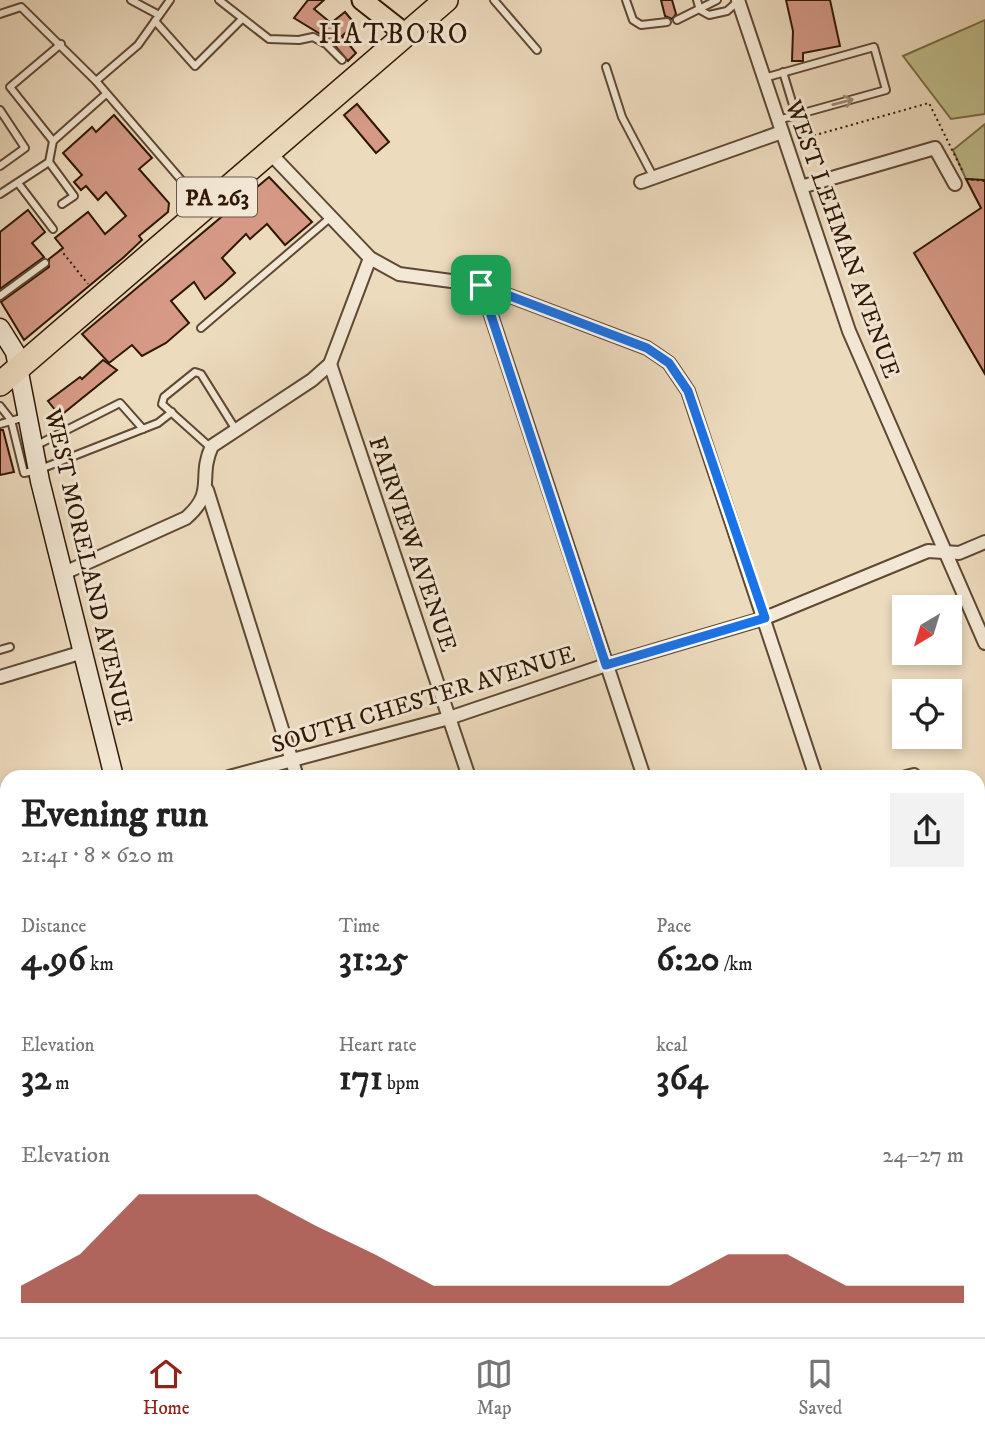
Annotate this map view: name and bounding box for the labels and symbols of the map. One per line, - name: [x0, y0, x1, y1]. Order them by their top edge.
- district label: HATBORO: [318, 17, 470, 52]
- street label: WEST LEHMAN AVENUE: [777, 95, 906, 382]
- one-way arrow: [832, 95, 854, 108]
- road number: PA 263: [177, 178, 257, 216]
- pin: [451, 255, 511, 315]
- street label: WEST MORELAND AVENUE: [37, 405, 139, 728]
- street label: FAIRVIEW AVENUE: [361, 433, 463, 656]
- north arrow: [892, 595, 962, 665]
- street label: SOUTH CHESTER AVENUE: [268, 639, 579, 760]

